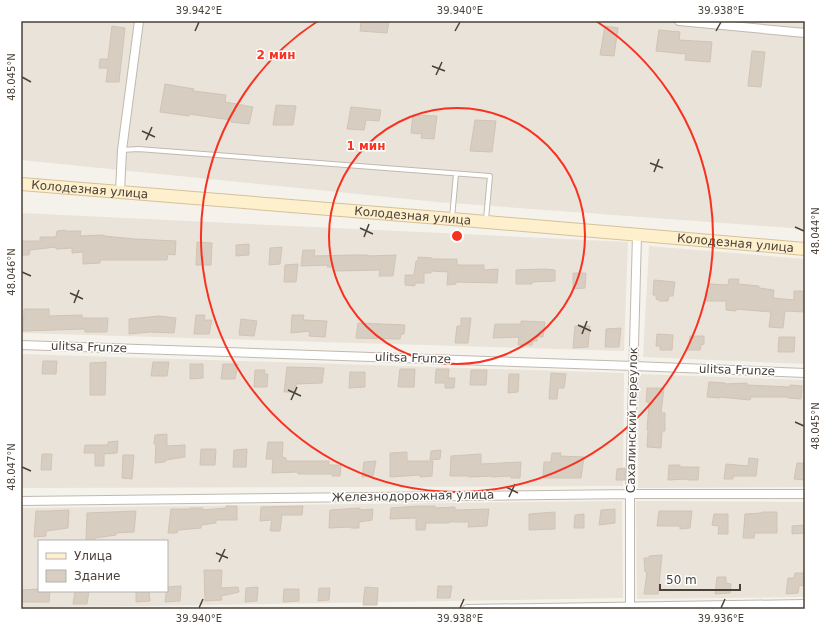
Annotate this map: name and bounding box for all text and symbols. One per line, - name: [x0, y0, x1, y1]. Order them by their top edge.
- text: 39.942°E: [176, 5, 222, 16]
- text: 39.940°E: [437, 5, 483, 16]
- text: 39.938°E: [698, 5, 744, 16]
- text: 2 мин: [256, 48, 296, 62]
- text: 48.045°N: [6, 53, 17, 101]
- text: 1 мин: [346, 139, 386, 153]
- street label: Колодезная улица: [31, 178, 149, 201]
- street label: Колодезная улица: [354, 204, 472, 228]
- text: 48.044°N: [810, 207, 821, 255]
- centre of rings: [450, 229, 464, 243]
- street label: Колодезная улица: [676, 231, 795, 255]
- text: 48.046°N: [6, 248, 17, 296]
- street label: ulitsa Frunze: [51, 339, 127, 355]
- street label: Сахалинский переулок: [624, 347, 640, 493]
- street label: ulitsa Frunze: [375, 350, 451, 366]
- street label: ulitsa Frunze: [699, 362, 775, 378]
- text: 48.045°N: [810, 402, 821, 450]
- text: 48.047°N: [6, 443, 17, 491]
- street label: Железнодорожная улица: [332, 488, 494, 504]
- legend: [38, 540, 168, 592]
- text: Улица: [74, 549, 112, 563]
- scale bar: [660, 566, 740, 592]
- text: Здание: [74, 569, 120, 583]
- text: 50 m: [666, 573, 697, 587]
- text: 39.940°E: [176, 613, 222, 624]
- text: 39.938°E: [437, 613, 483, 624]
- text: 39.936°E: [698, 613, 744, 624]

